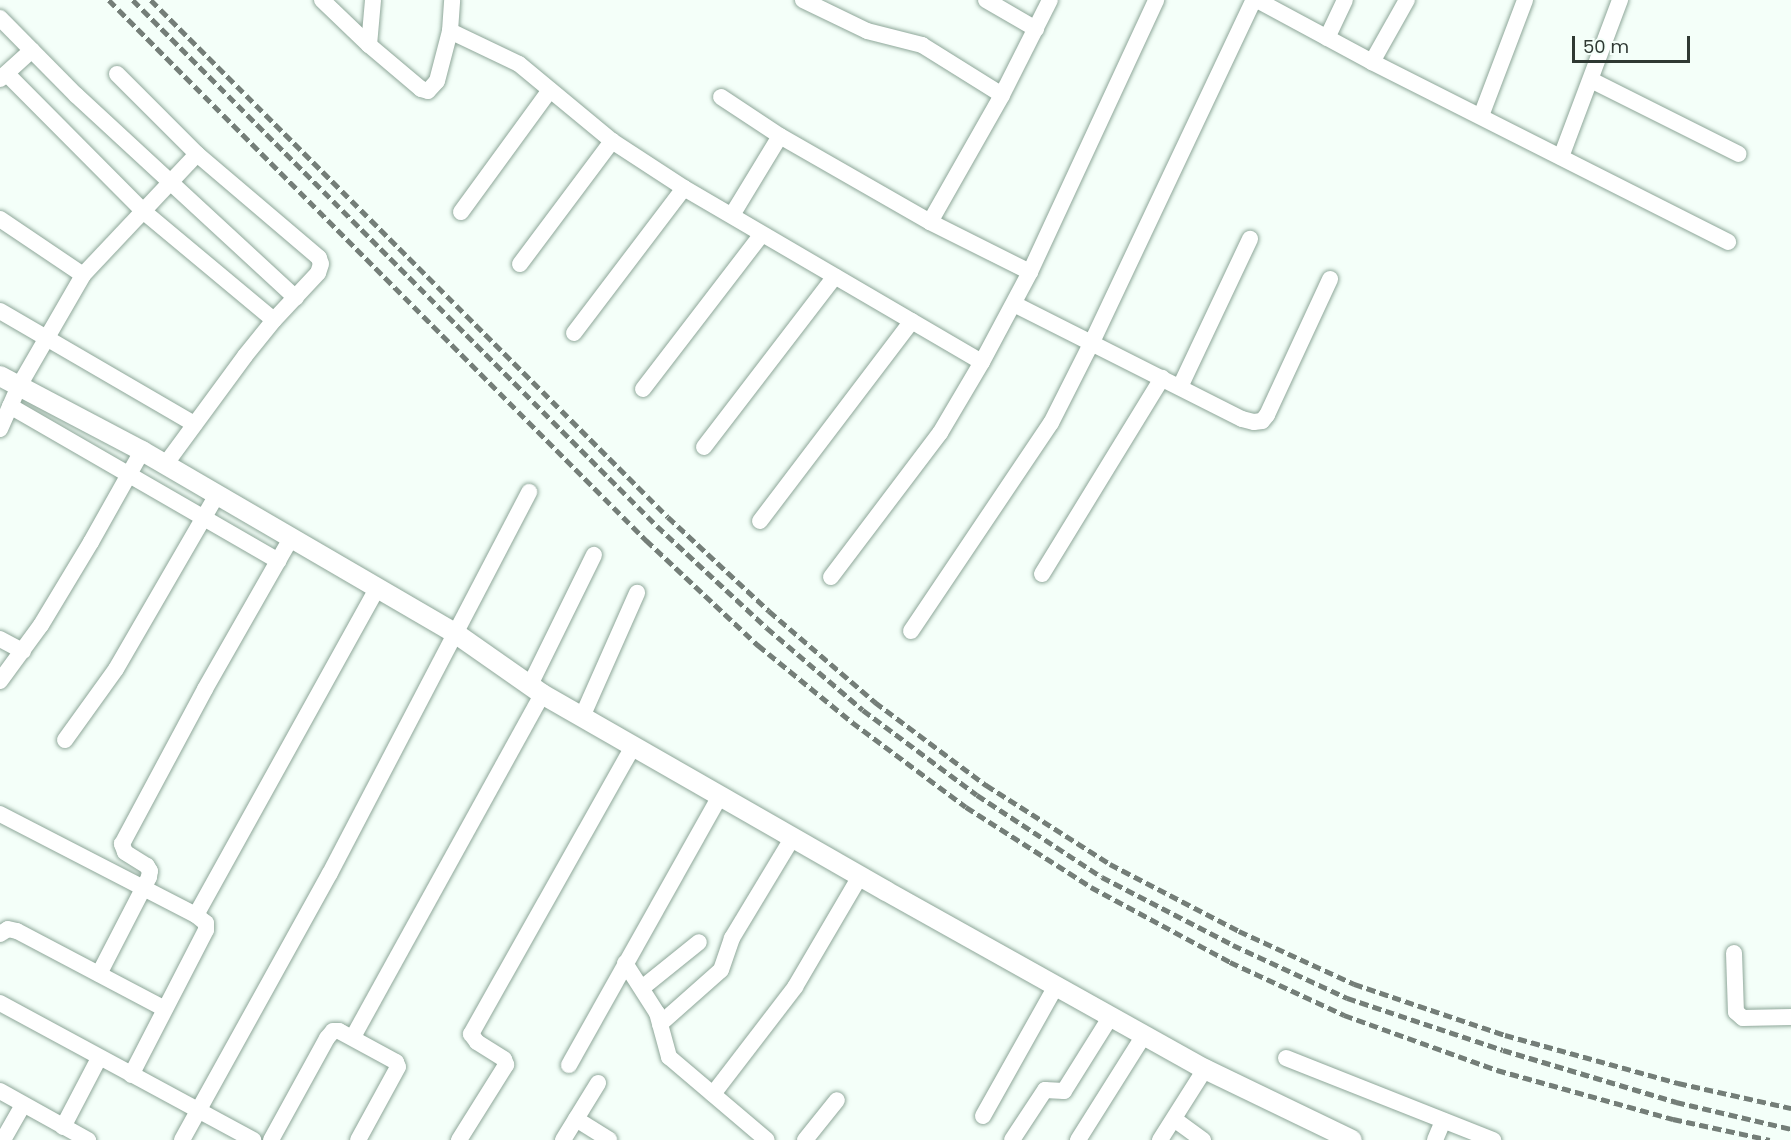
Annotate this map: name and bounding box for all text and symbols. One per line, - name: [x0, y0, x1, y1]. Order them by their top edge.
- scale bar: [1575, 24, 1694, 62]
- text: 50 m: [1583, 34, 1629, 59]

